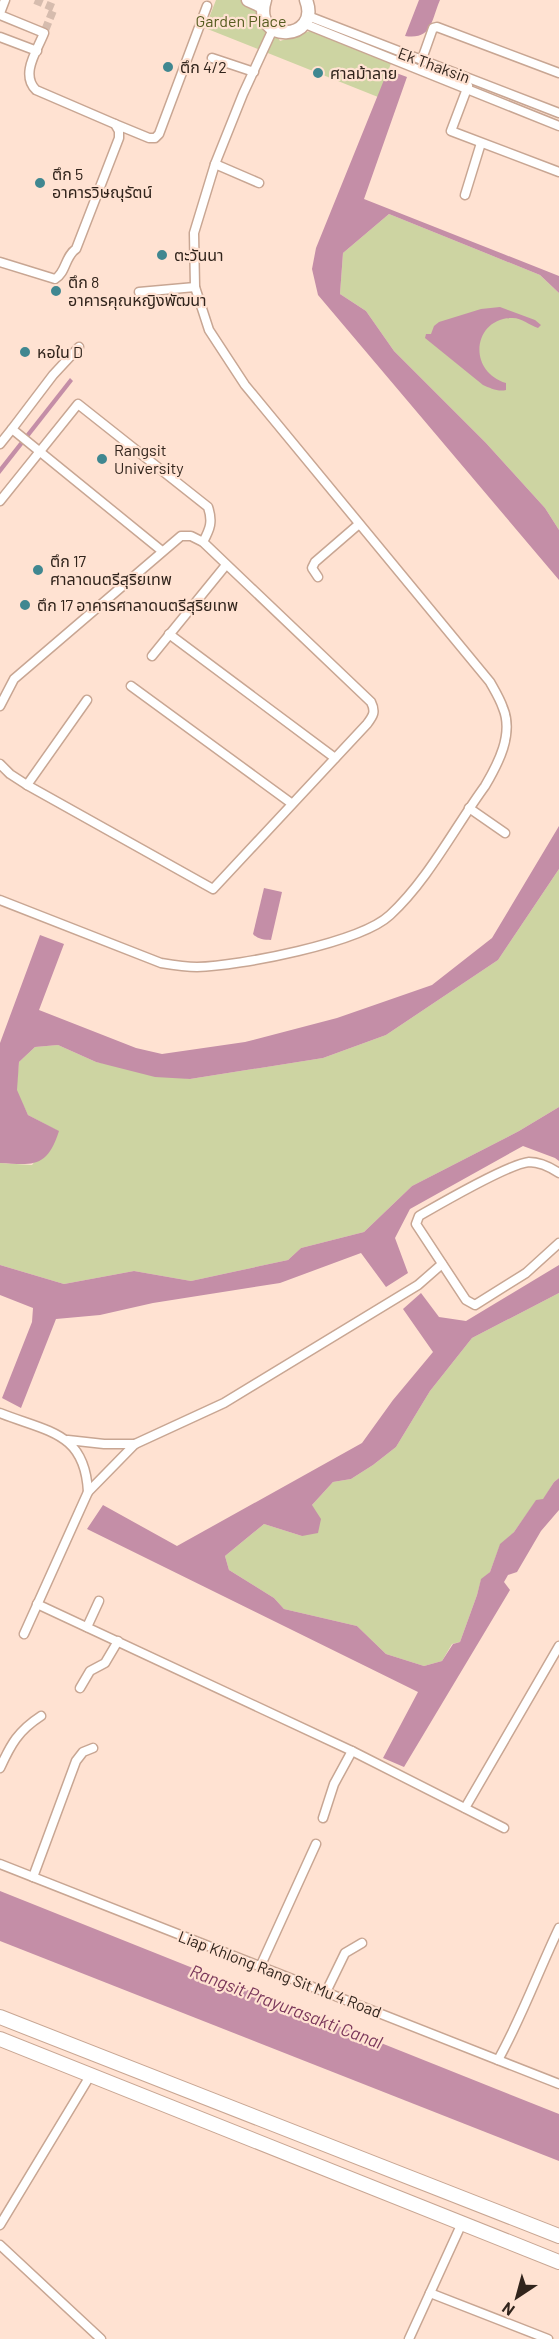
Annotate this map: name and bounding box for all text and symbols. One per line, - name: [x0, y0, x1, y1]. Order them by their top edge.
- park label: Garden Place: [196, 11, 286, 30]
- street label: Ek Thaksin: [396, 43, 473, 86]
- place label: ตึก 4/2: [180, 57, 227, 76]
- marker: ตึก 4/2: [161, 60, 175, 74]
- place label: ศาลม้าลาย: [330, 63, 397, 82]
- marker: ศาลม้าลาย: [311, 66, 325, 80]
- place label: ตึก 5 อาคารวิษณุรัตน์: [52, 164, 152, 202]
- marker: ตึก 5 อาคารวิษณุรัตน์: [33, 176, 47, 190]
- place label: ตะวันนา: [174, 245, 224, 264]
- marker: ตะวันนา: [155, 248, 169, 262]
- place label: ตึก 8 อาคารคุณหญิงพัฒนา: [68, 272, 207, 310]
- marker: ตึก 8 อาคารคุณหญิงพัฒนา: [49, 284, 63, 298]
- place label: หอใน D: [37, 342, 83, 361]
- marker: หอใน D: [18, 345, 32, 359]
- place label: Rangsit University: [114, 440, 184, 477]
- marker: Rangsit University: [95, 452, 109, 466]
- place label: ตึก 17 ศาลาดนตรีสุริยเทพ: [50, 551, 172, 589]
- marker: ตึก 17 ศาลาดนตรีสุริยเทพ: [31, 563, 45, 577]
- place label: ตึก 17 อาคารศาลาดนตรีสุริยเทพ: [37, 595, 238, 615]
- marker: ตึก 17 อาคารศาลาดนตรีสุริยเทพ: [18, 598, 32, 612]
- street label: Liap Khlong Rang Sit Mu 4 Road: [176, 1926, 384, 2021]
- water label: Rangsit Prayurasakti Canal: [187, 1959, 386, 2053]
- north arrow: [487, 2267, 547, 2327]
- text: N: [498, 2299, 518, 2320]

